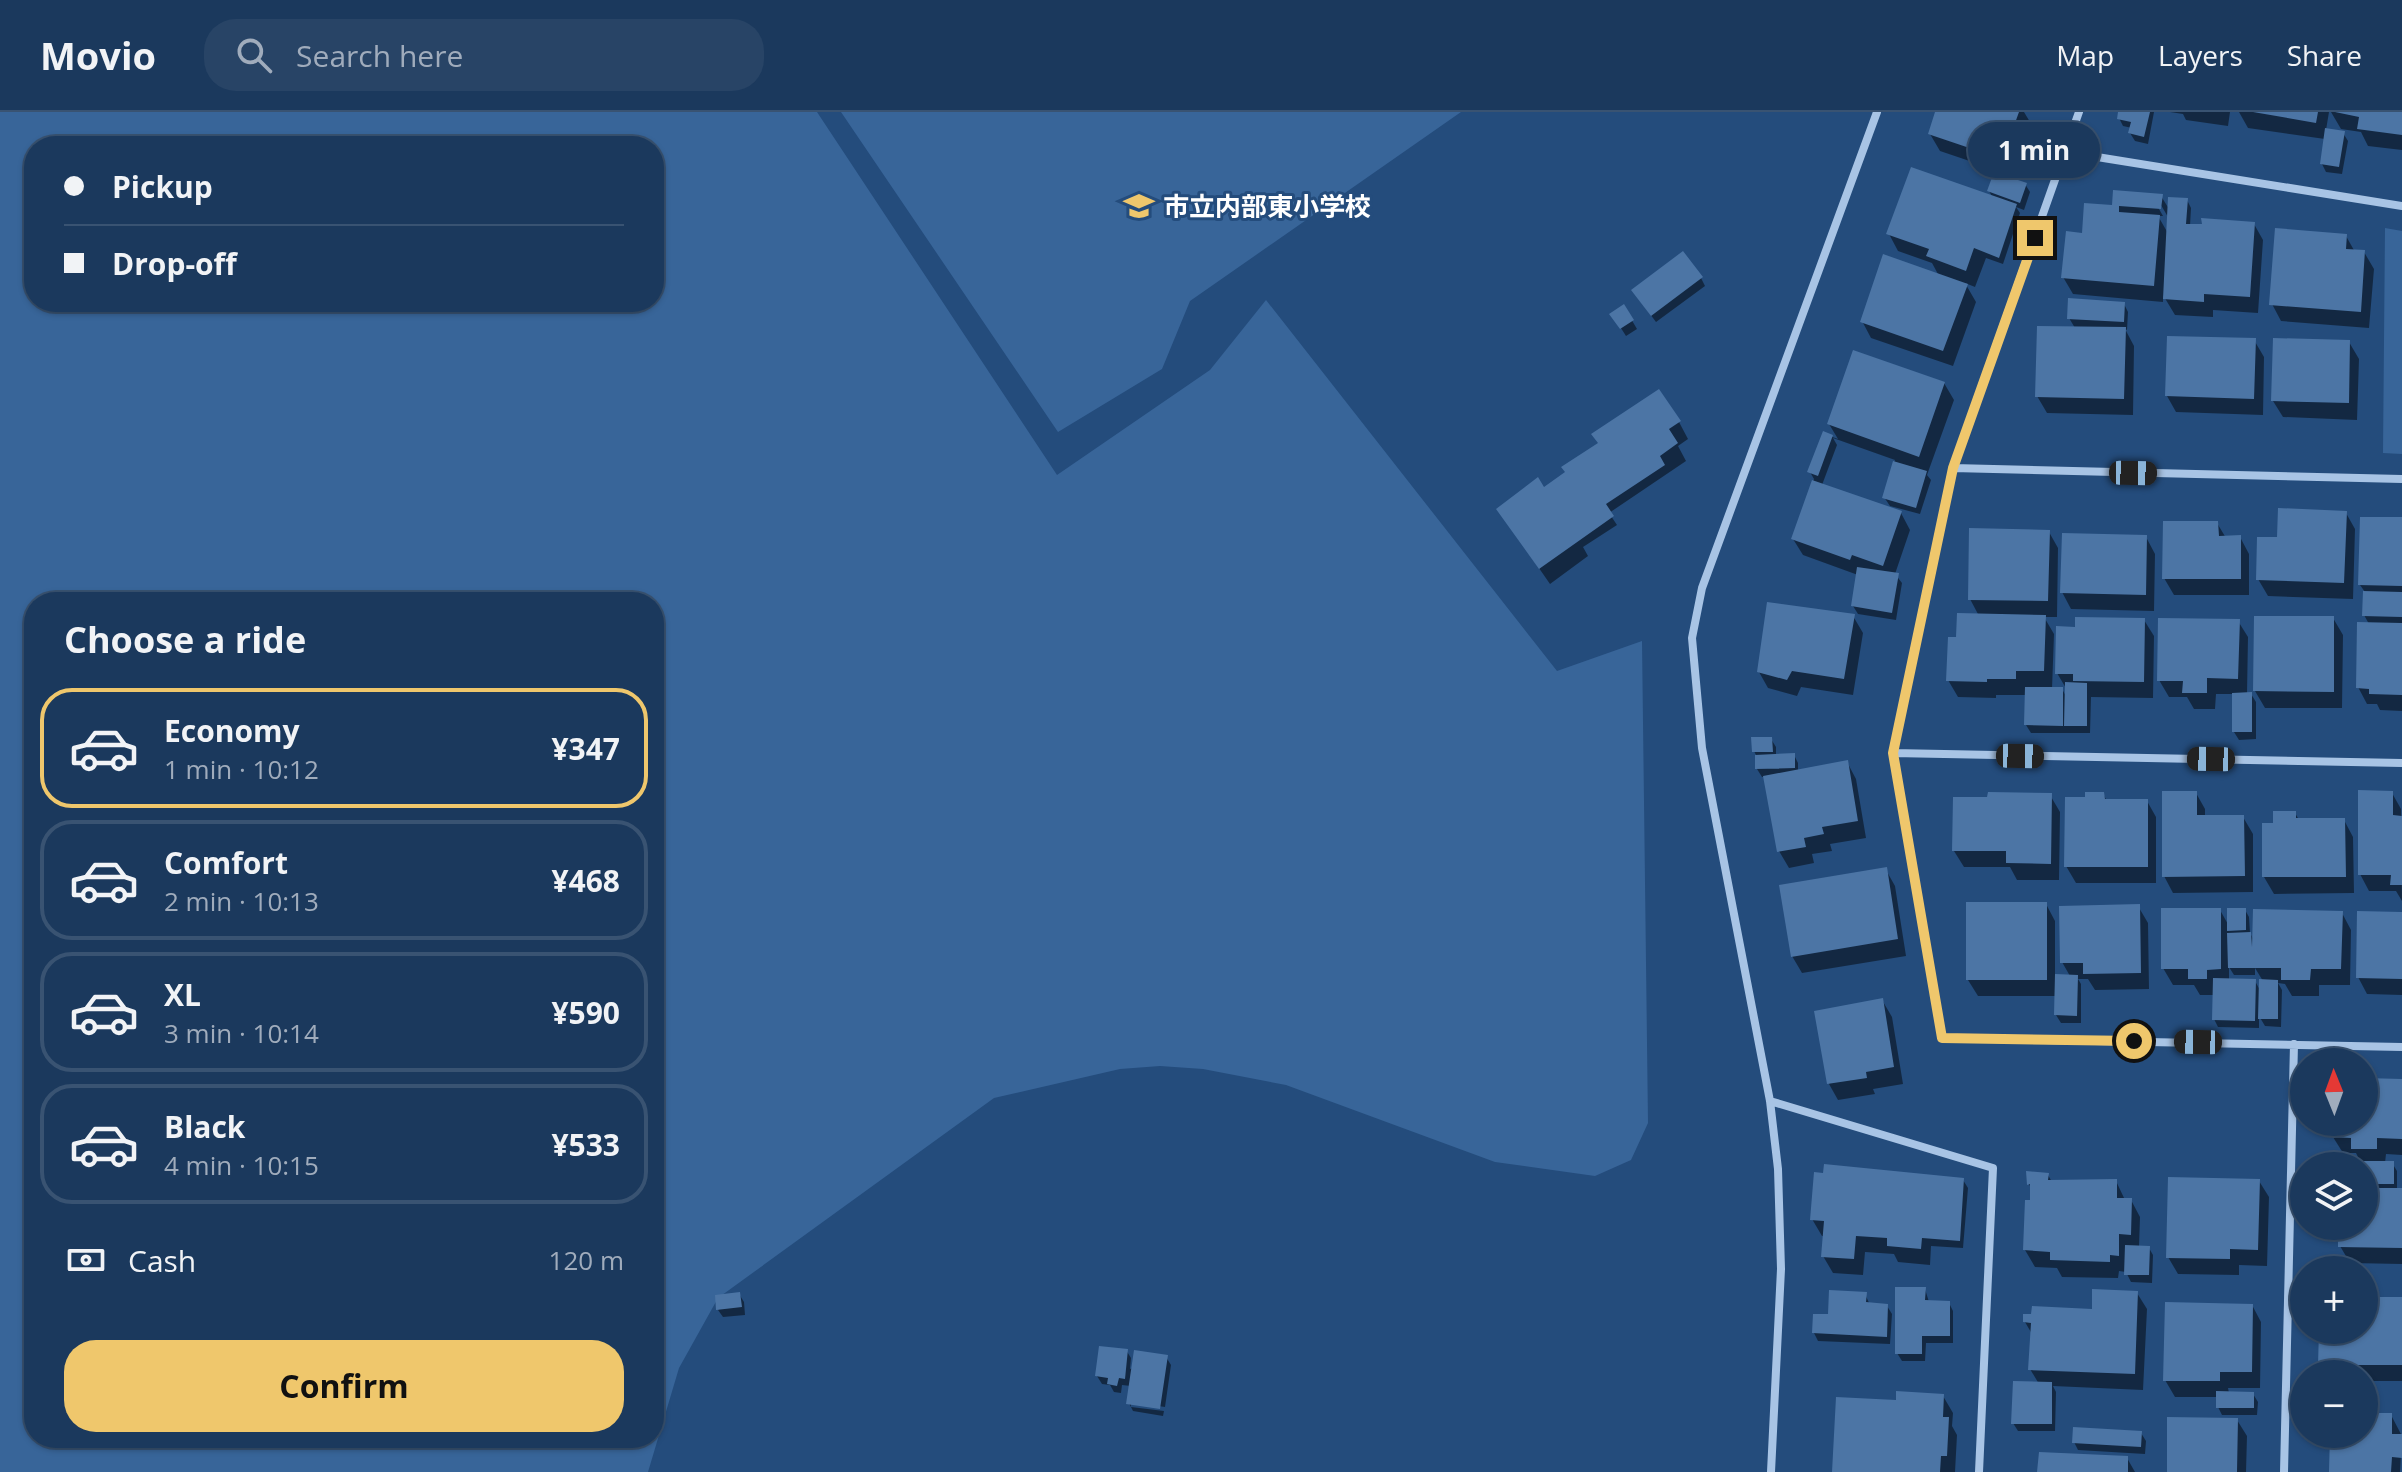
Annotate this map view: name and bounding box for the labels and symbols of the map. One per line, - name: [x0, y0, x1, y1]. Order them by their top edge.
- callout: 1 min: [1969, 122, 2101, 178]
- place label: 市立内部東小学校: [1163, 188, 1371, 224]
- school or university icon: 市立内部東小学校: [1122, 189, 1156, 223]
- route end: [2017, 220, 2053, 256]
- car: [2109, 461, 2157, 485]
- car: [1996, 744, 2044, 768]
- car: [2187, 747, 2235, 771]
- route start: [2116, 1023, 2152, 1059]
- car: [2174, 1030, 2222, 1054]
- north arrow: [2290, 1048, 2378, 1136]

